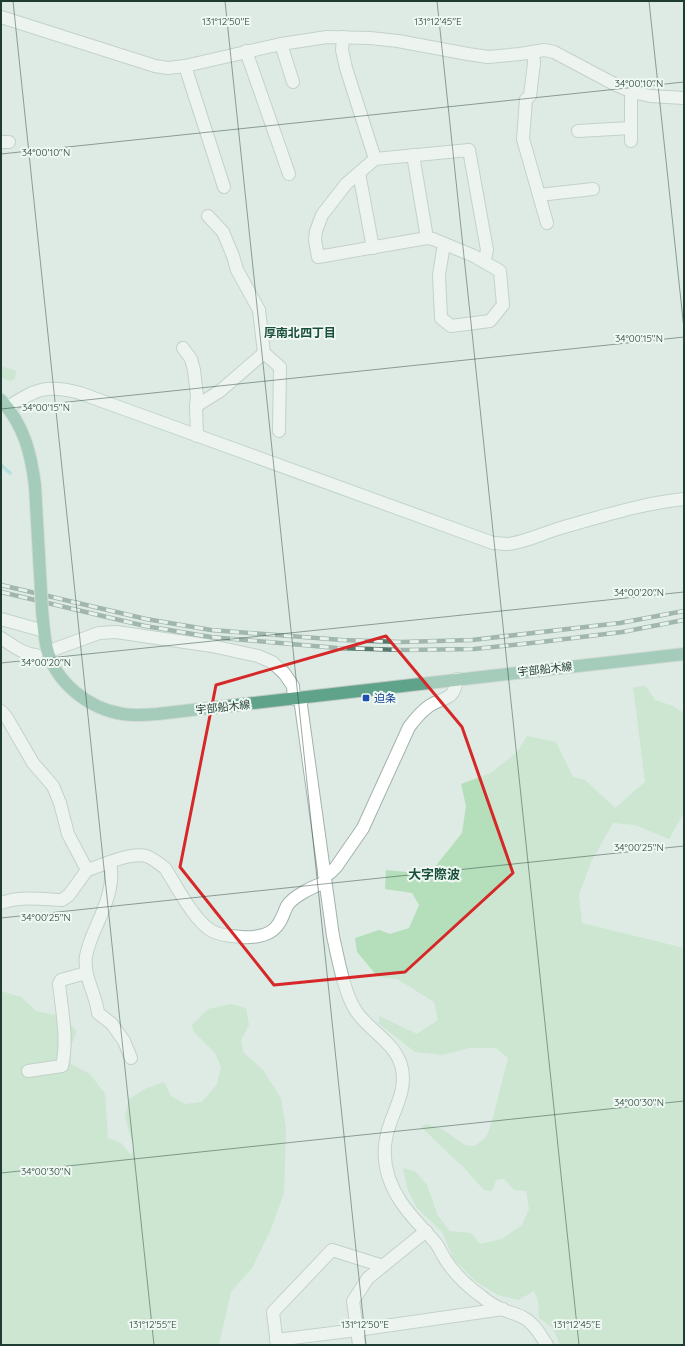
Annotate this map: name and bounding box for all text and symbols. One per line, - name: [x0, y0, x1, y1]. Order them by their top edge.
- text: 131°12'50"E: [202, 15, 250, 28]
- text: 131°12'45"E: [414, 15, 462, 28]
- text: 34°00'10"N: [615, 77, 663, 90]
- text: 34°00'10"N: [22, 146, 70, 159]
- district label: 厚南北四丁目: [264, 325, 336, 340]
- text: 34°00'15"N: [615, 332, 663, 345]
- text: 34°00'15"N: [22, 401, 70, 414]
- text: 34°00'20"N: [614, 586, 664, 599]
- text: 34°00'20"N: [21, 656, 71, 669]
- street label: 宇部船木線: [517, 659, 573, 679]
- place label: 迫条: [374, 691, 396, 705]
- marker: 迫条: [361, 693, 371, 703]
- street label: 宇部船木線: [195, 697, 251, 717]
- text: 34°00'25"N: [614, 841, 664, 854]
- district label: 大字際波: [408, 866, 460, 882]
- text: 34°00'25"N: [21, 911, 71, 924]
- text: 34°00'30"N: [614, 1096, 664, 1109]
- text: 34°00'30"N: [21, 1165, 71, 1178]
- text: 131°12'55"E: [129, 1318, 177, 1331]
- text: 131°12'50"E: [341, 1318, 389, 1331]
- text: 131°12'45"E: [553, 1318, 601, 1331]

